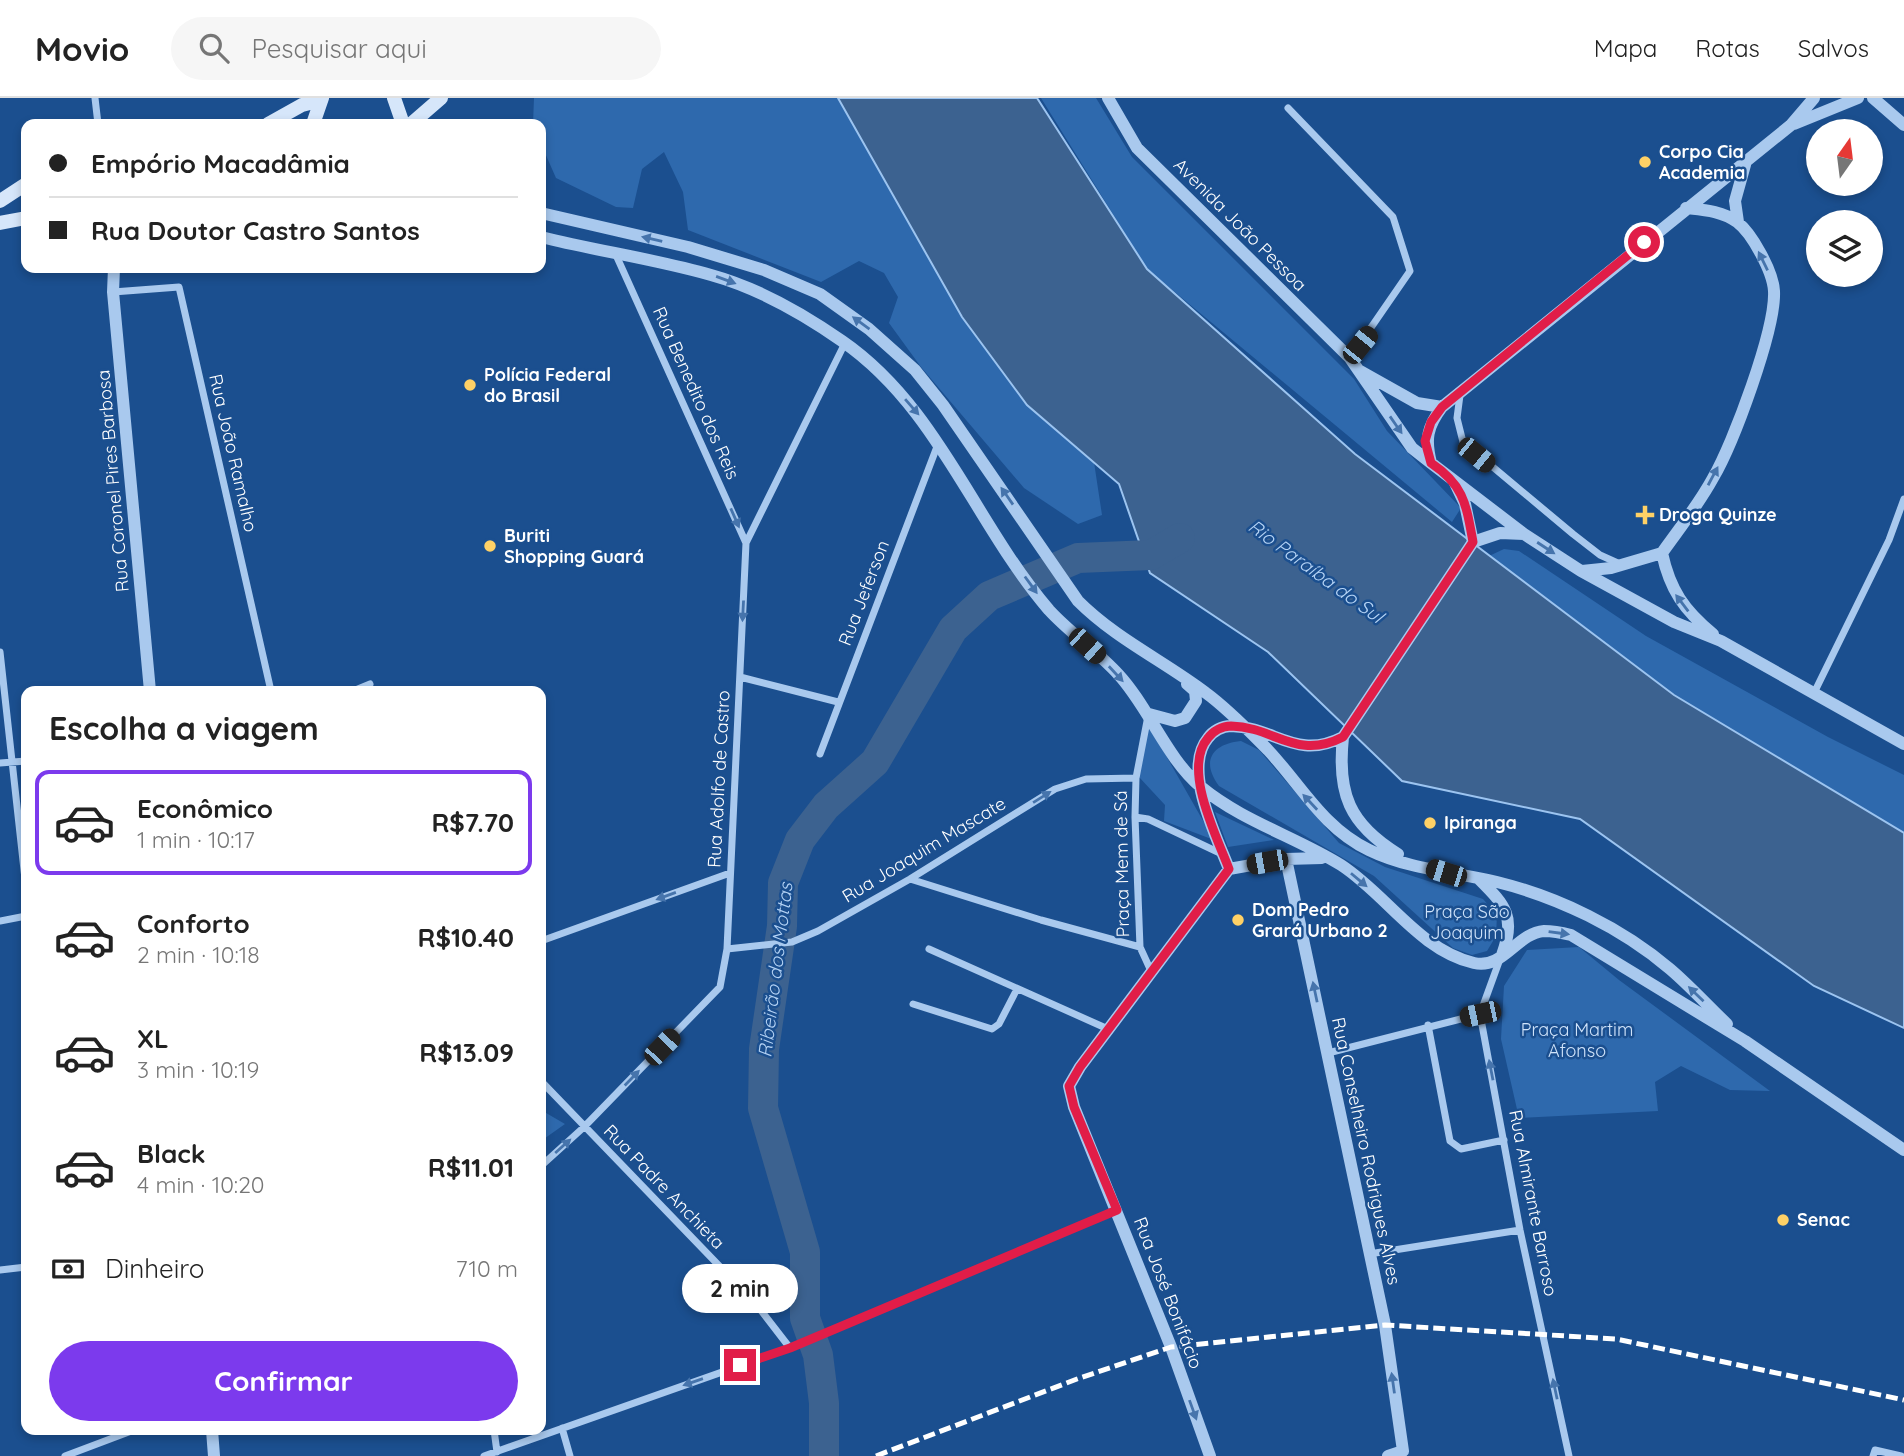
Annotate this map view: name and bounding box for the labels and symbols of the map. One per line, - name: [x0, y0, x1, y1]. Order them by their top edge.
- north arrow: [1806, 119, 1883, 196]
- place label: Corpo Cia Academia: [1659, 140, 1745, 184]
- street label: Avenida João Pessoa: [1169, 153, 1312, 296]
- marker: Corpo Cia Academia: [1637, 154, 1653, 170]
- route start: [1628, 226, 1660, 258]
- one-way arrow: [641, 233, 663, 244]
- one-way arrow: [1758, 251, 1769, 271]
- one-way arrow: [716, 275, 737, 286]
- street label: Rua Benedito dos Reis: [648, 303, 745, 483]
- one-way arrow: [852, 316, 870, 330]
- car: [1339, 322, 1382, 368]
- place label: Polícia Federal do Brasil: [484, 363, 611, 407]
- street label: Rua Coronel Pires Barbosa: [91, 369, 134, 593]
- street label: Rua João Ramalho: [204, 372, 263, 534]
- marker: Polícia Federal do Brasil: [462, 377, 478, 393]
- one-way arrow: [904, 399, 919, 416]
- one-way arrow: [1389, 416, 1403, 434]
- car: [1454, 434, 1499, 476]
- one-way arrow: [1708, 466, 1719, 486]
- one-way arrow: [1000, 487, 1014, 505]
- place label: Droga Quinze: [1659, 503, 1777, 526]
- marker: Droga Quinze: [1637, 507, 1653, 523]
- one-way arrow: [730, 508, 741, 529]
- water label: Rio Paraíba do Sul: [1244, 514, 1390, 630]
- place label: Buriti Shopping Guará: [504, 524, 644, 568]
- street label: Rua Jeferson: [833, 537, 894, 649]
- marker: Buriti Shopping Guará: [482, 538, 498, 554]
- one-way arrow: [1536, 541, 1555, 554]
- one-way arrow: [1024, 576, 1038, 594]
- one-way arrow: [1675, 594, 1689, 613]
- one-way arrow: [737, 600, 748, 622]
- car: [1065, 624, 1110, 668]
- one-way arrow: [1108, 665, 1124, 682]
- street label: Rua Adolfo de Castro: [702, 690, 735, 868]
- one-way arrow: [1032, 790, 1051, 803]
- street label: Praça Mem de Sá: [1109, 790, 1134, 938]
- street label: Rua Joaquim Mascate: [838, 792, 1010, 908]
- one-way arrow: [1303, 794, 1319, 811]
- place label: Ipiranga: [1444, 811, 1517, 834]
- marker: Ipiranga: [1422, 815, 1438, 831]
- car: [1245, 848, 1290, 876]
- car: [1423, 857, 1470, 889]
- one-way arrow: [1350, 872, 1367, 887]
- water label: Ribeirão dos Mottas: [752, 880, 798, 1059]
- one-way arrow: [655, 891, 676, 902]
- place label: Dom Pedro Grará Urbano 2: [1252, 898, 1388, 942]
- park label: Praça São Joaquim: [1424, 900, 1510, 944]
- marker: Dom Pedro Grará Urbano 2: [1230, 912, 1246, 928]
- one-way arrow: [1548, 928, 1570, 939]
- one-way arrow: [1309, 981, 1320, 1003]
- one-way arrow: [1688, 986, 1705, 1002]
- car: [1458, 999, 1503, 1029]
- street label: Rua Conselheiro Rodrigues Alves: [1327, 1015, 1406, 1287]
- park label: Praça Martim Afonso: [1521, 1018, 1633, 1062]
- car: [640, 1025, 685, 1069]
- one-way arrow: [1485, 1059, 1496, 1081]
- one-way arrow: [623, 1069, 640, 1086]
- street label: Rua Almirante Barroso: [1504, 1108, 1563, 1298]
- street label: Rua Padre Anchieta: [599, 1119, 730, 1254]
- one-way arrow: [554, 1139, 571, 1155]
- place label: Senac: [1797, 1208, 1850, 1231]
- marker: Senac: [1775, 1212, 1791, 1228]
- street label: Rua José Bonifácio: [1129, 1214, 1208, 1372]
- callout: 2 min: [682, 1264, 798, 1312]
- route end: [724, 1349, 756, 1381]
- one-way arrow: [1388, 1372, 1399, 1394]
- one-way arrow: [682, 1377, 703, 1388]
- one-way arrow: [1549, 1378, 1560, 1400]
- one-way arrow: [1188, 1399, 1199, 1420]

